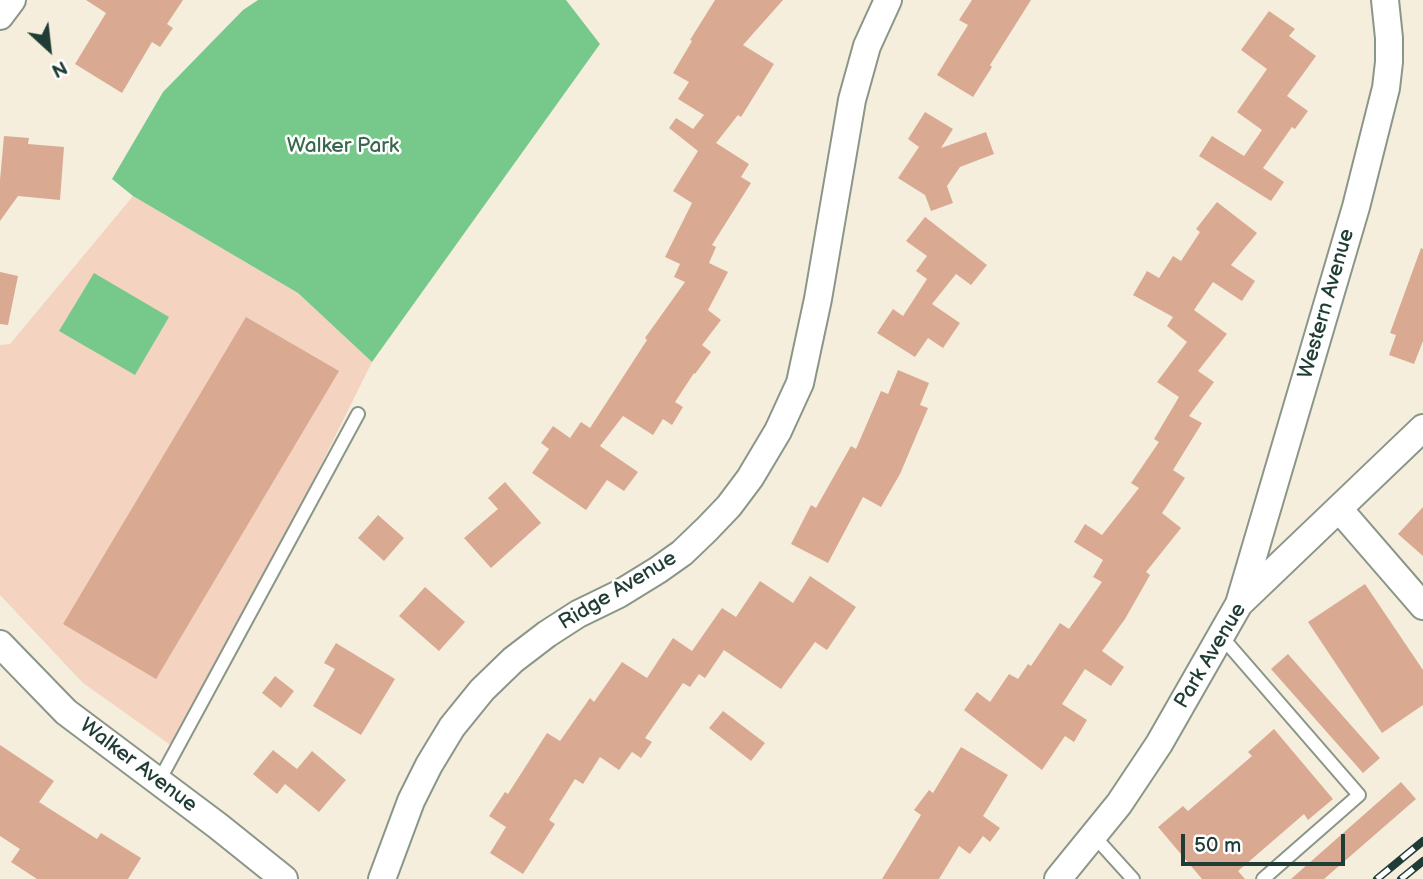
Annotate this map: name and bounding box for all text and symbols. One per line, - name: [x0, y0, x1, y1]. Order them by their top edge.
- north arrow: [14, 14, 84, 84]
- text: N: [47, 55, 70, 82]
- park label: Walker Park: [287, 134, 399, 160]
- street label: Western Avenue: [1294, 226, 1360, 382]
- street label: Ridge Avenue: [555, 546, 681, 636]
- street label: Park Avenue: [1170, 599, 1252, 713]
- street label: Walker Avenue: [74, 714, 202, 818]
- scale bar: [1185, 820, 1350, 864]
- text: 50 m: [1194, 833, 1241, 858]

